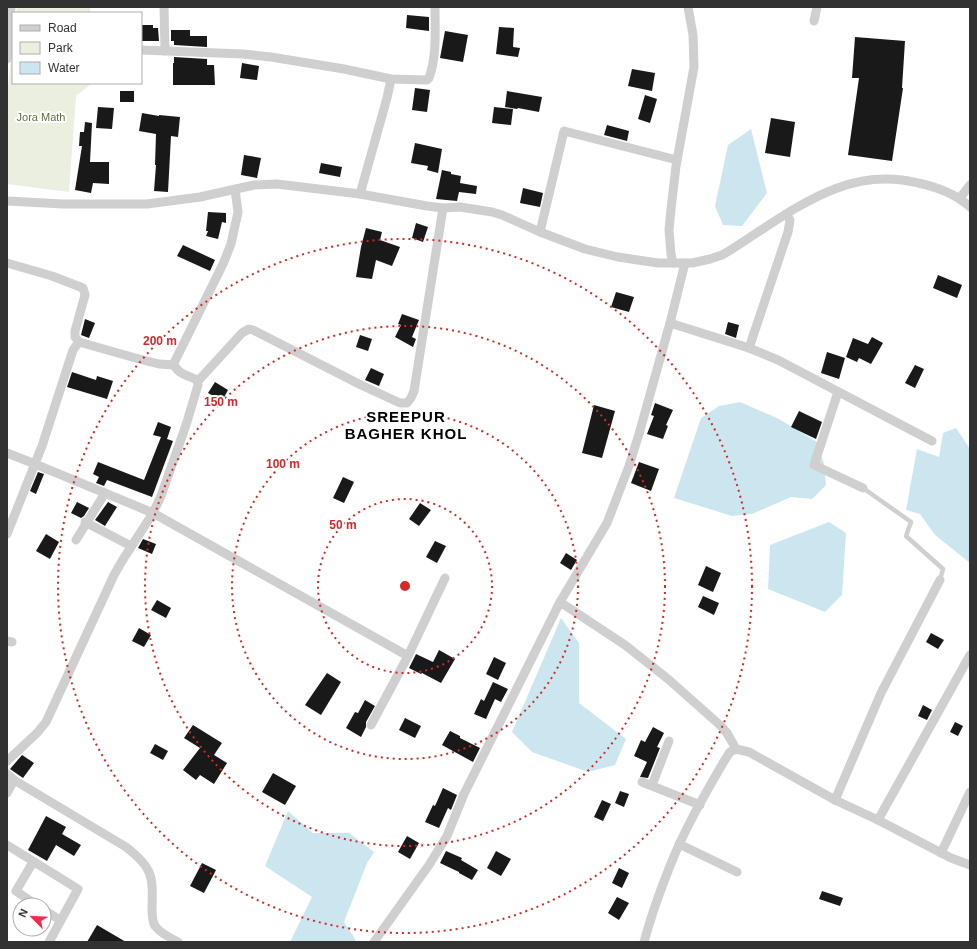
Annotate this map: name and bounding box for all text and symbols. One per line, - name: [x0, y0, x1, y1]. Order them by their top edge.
- legend: [12, 12, 142, 84]
- text: Road: [48, 21, 77, 35]
- text: Park: [48, 41, 74, 55]
- text: Water: [48, 61, 80, 75]
- park label: Jora Math: [17, 111, 65, 123]
- text: 200 m: [143, 334, 177, 348]
- text: 150 m: [204, 395, 238, 409]
- district label: SREEPUR BAGHER KHOL: [345, 408, 467, 442]
- text: 100 m: [266, 457, 300, 471]
- text: 50 m: [329, 518, 357, 532]
- centre of rings: [398, 579, 412, 593]
- north arrow: [12, 897, 52, 937]
- text: N: [16, 907, 30, 919]

